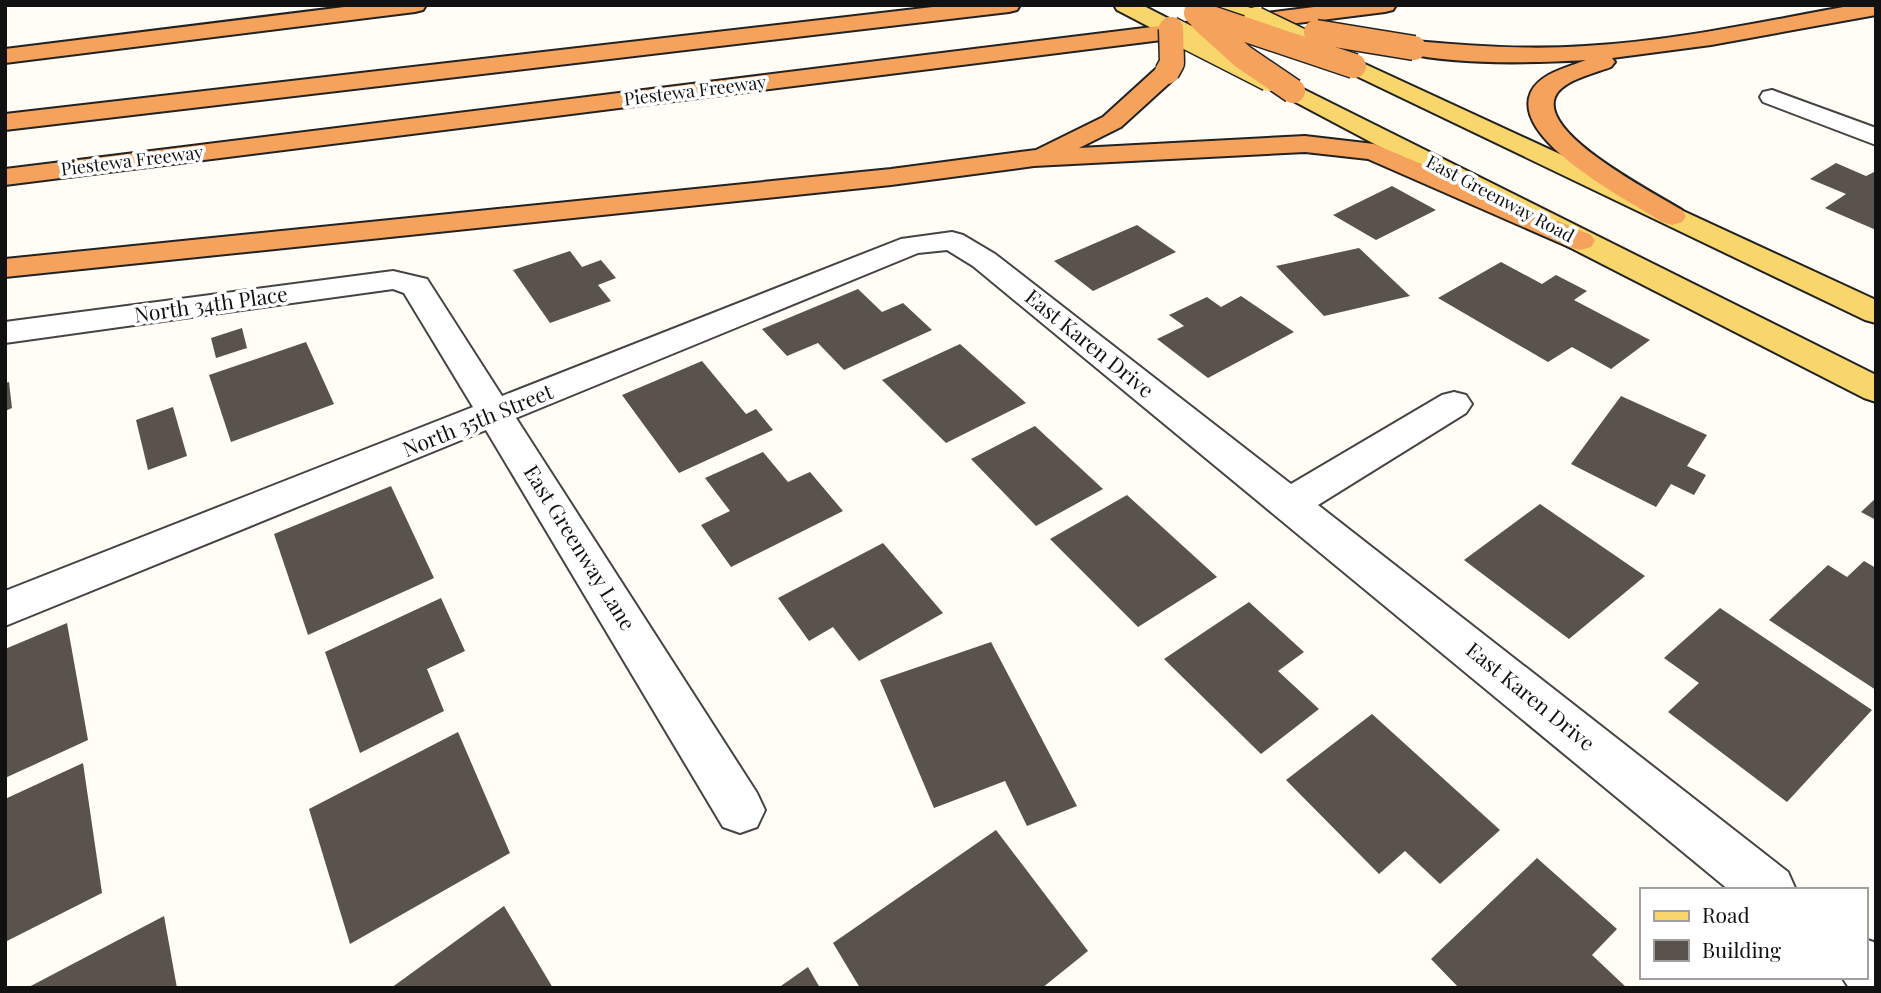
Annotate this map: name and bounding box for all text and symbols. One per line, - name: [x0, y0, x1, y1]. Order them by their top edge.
- street label: Piestewa Freeway: [622, 69, 767, 111]
- street label: Piestewa Freeway: [59, 139, 204, 181]
- street label: East Greenway Road: [1422, 149, 1579, 248]
- street label: North 34th Place: [132, 278, 289, 328]
- street label: East Karen Drive: [1020, 282, 1160, 403]
- street label: North 35th Street: [398, 376, 557, 462]
- street label: East Greenway Lane: [519, 459, 643, 635]
- street label: East Karen Drive: [1461, 635, 1601, 756]
- legend: [1640, 888, 1867, 979]
- text: Road: [1702, 900, 1750, 928]
- text: Building: [1702, 935, 1781, 963]

